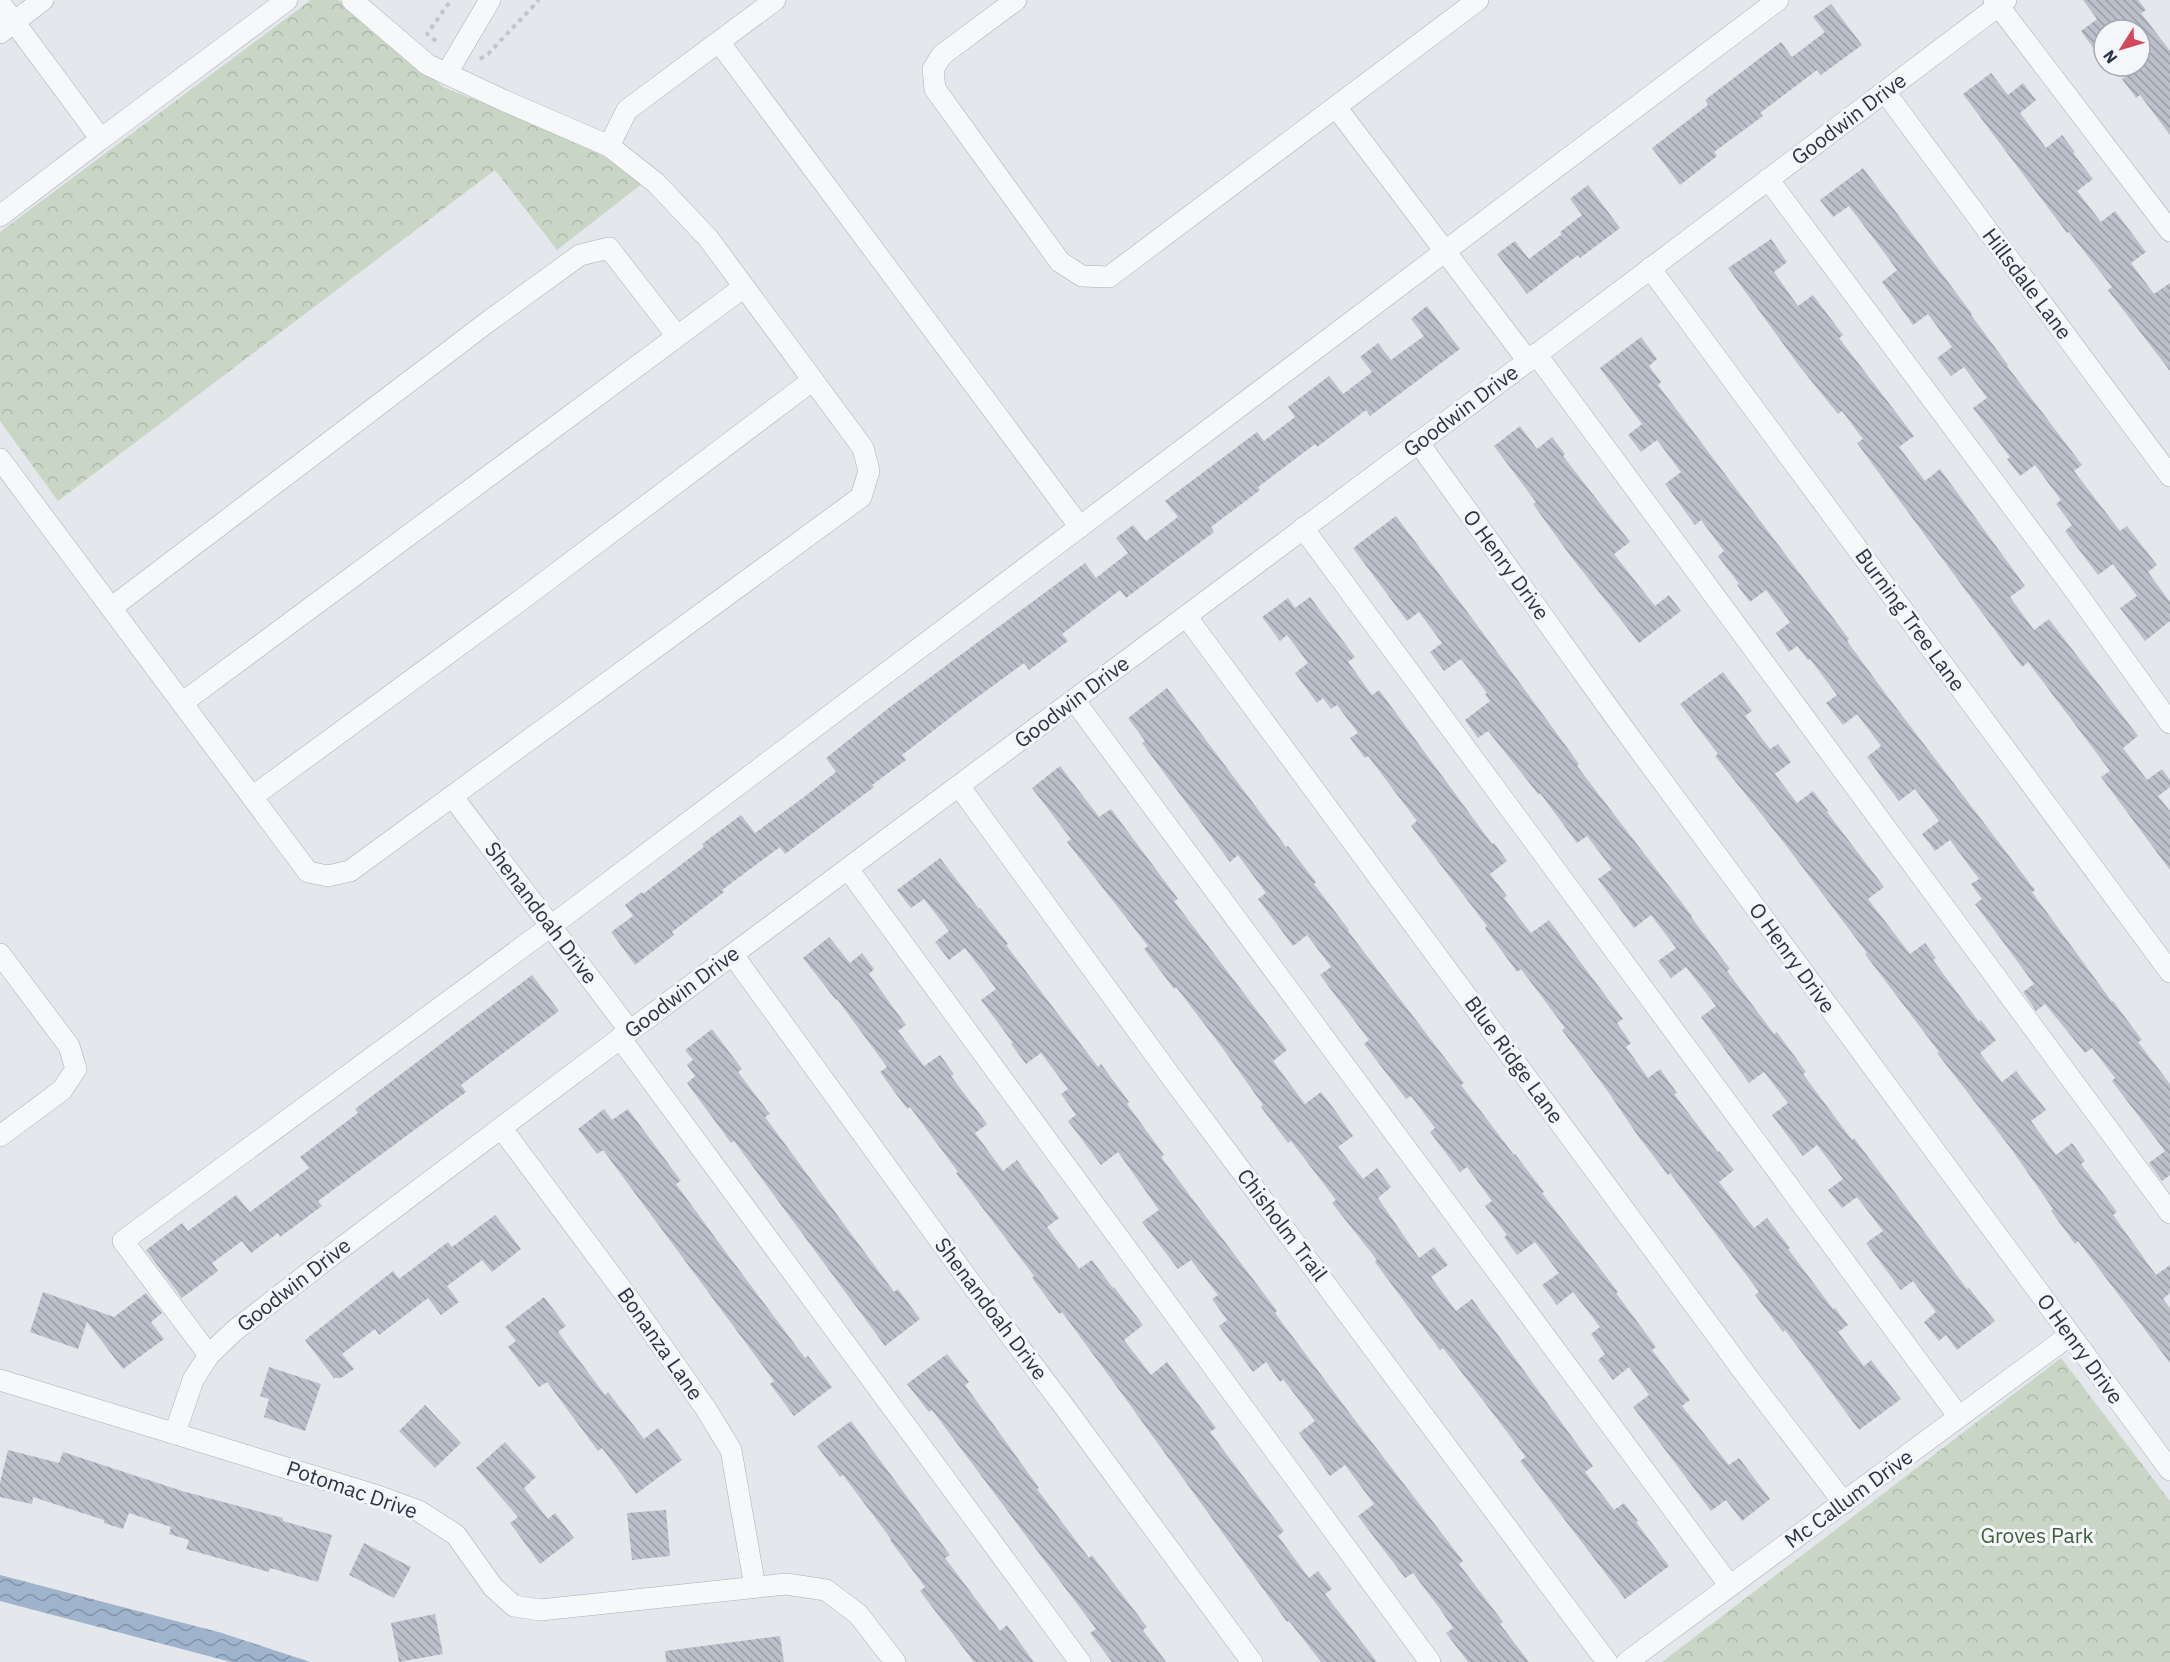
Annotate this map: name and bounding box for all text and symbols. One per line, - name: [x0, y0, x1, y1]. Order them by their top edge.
- north arrow: [2092, 18, 2152, 78]
- text: N: [2099, 46, 2121, 68]
- street label: Goodwin Drive: [1785, 66, 1912, 171]
- street label: Hillsdale Lane: [1977, 222, 2079, 345]
- street label: Goodwin Drive: [1397, 358, 1524, 463]
- street label: O Henry Drive: [1457, 504, 1556, 625]
- street label: Burning Tree Lane: [1849, 542, 1972, 697]
- street label: Goodwin Drive: [1008, 649, 1135, 754]
- street label: Shenandoah Drive: [479, 835, 605, 989]
- street label: O Henry Drive: [1743, 897, 1842, 1018]
- street label: Goodwin Drive: [618, 939, 745, 1044]
- street label: Blue Ridge Lane: [1459, 990, 1571, 1129]
- street label: Chisholm Trail: [1231, 1162, 1334, 1287]
- street label: Goodwin Drive: [231, 1231, 356, 1338]
- street label: Shenandoah Drive: [929, 1231, 1055, 1385]
- street label: Bonanza Lane: [612, 1281, 710, 1405]
- street label: O Henry Drive: [2031, 1288, 2130, 1409]
- street label: Mc Callum Drive: [1779, 1442, 1918, 1554]
- street label: Potomac Drive: [283, 1454, 422, 1525]
- park label: Groves Park: [1980, 1521, 2094, 1549]

